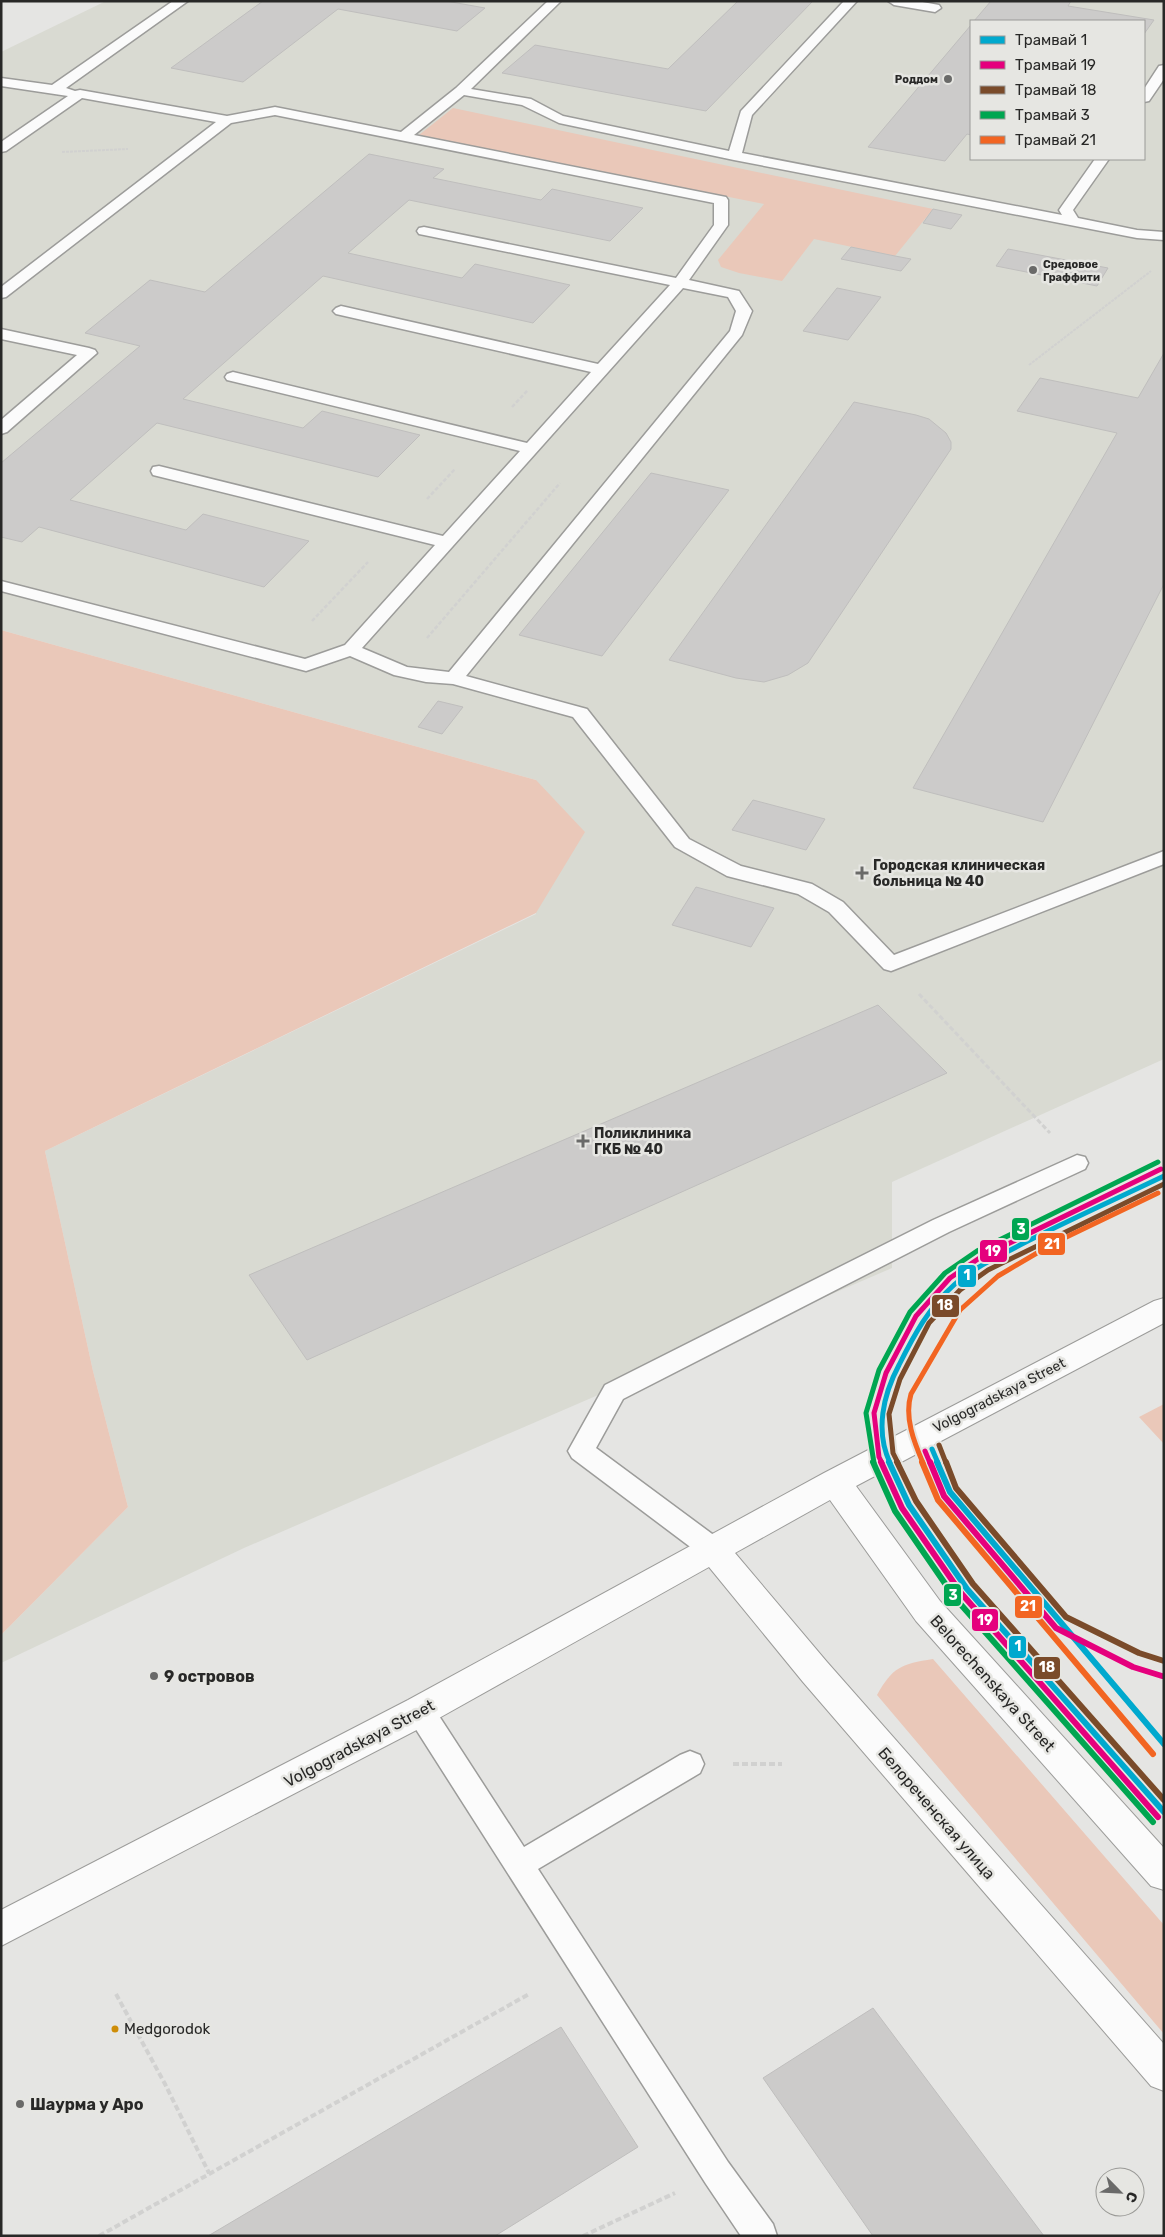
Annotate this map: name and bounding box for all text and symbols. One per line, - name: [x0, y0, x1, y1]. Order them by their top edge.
- legend: [970, 20, 1145, 160]
- text: Трамвай 1: [1015, 31, 1087, 49]
- text: Трамвай 19: [1015, 56, 1096, 74]
- place label: Роддом: [895, 73, 938, 86]
- marker: Роддом: [942, 73, 954, 85]
- text: Трамвай 18: [1015, 81, 1097, 99]
- text: Трамвай 3: [1015, 106, 1090, 124]
- text: Трамвай 21: [1015, 131, 1096, 149]
- place label: Средовое Граффити: [1043, 258, 1100, 284]
- marker: Средовое Граффити: [1027, 264, 1039, 276]
- place label: Городская клиническая больница № 40: [873, 857, 1045, 890]
- marker: Городская клиническая больница № 40: [855, 866, 869, 880]
- place label: Поликлиника ГКБ № 40: [594, 1125, 691, 1158]
- marker: Поликлиника ГКБ № 40: [576, 1134, 590, 1148]
- line badge: 3: [1011, 1217, 1030, 1241]
- text: 3: [1016, 1221, 1026, 1238]
- line badge: 21: [1037, 1232, 1066, 1256]
- text: 21: [1044, 1236, 1060, 1253]
- line badge: 19: [979, 1239, 1008, 1263]
- text: 19: [985, 1243, 1001, 1260]
- line badge: 1: [957, 1264, 977, 1288]
- text: 1: [964, 1267, 971, 1284]
- line badge: 18: [931, 1294, 960, 1318]
- text: 18: [937, 1297, 953, 1314]
- street label: Volgogradskaya Street: [930, 1354, 1069, 1436]
- line badge: 3: [943, 1583, 962, 1607]
- text: 3: [948, 1587, 958, 1604]
- line badge: 21: [1014, 1595, 1043, 1619]
- text: 21: [1020, 1598, 1036, 1615]
- line badge: 19: [971, 1608, 999, 1632]
- street label: Belorechenskaya Street: [926, 1611, 1059, 1756]
- text: 19: [977, 1612, 993, 1629]
- line badge: 1: [1008, 1635, 1027, 1659]
- text: 1: [1015, 1638, 1022, 1655]
- line badge: 18: [1033, 1656, 1061, 1680]
- text: 18: [1039, 1659, 1055, 1676]
- place label: 9 островов: [164, 1667, 255, 1686]
- marker: 9 островов: [148, 1670, 160, 1682]
- street label: Volgogradskaya Street: [281, 1696, 438, 1791]
- street label: Белореченская улица: [874, 1744, 999, 1883]
- place label: Medgorodok: [124, 2020, 210, 2038]
- marker: Medgorodok: [110, 2024, 120, 2034]
- place label: Шаурма у Аро: [30, 2095, 144, 2114]
- marker: Шаурма у Аро: [14, 2098, 26, 2110]
- north arrow: [1095, 2167, 1145, 2217]
- text: С: [1122, 2189, 1141, 2205]

